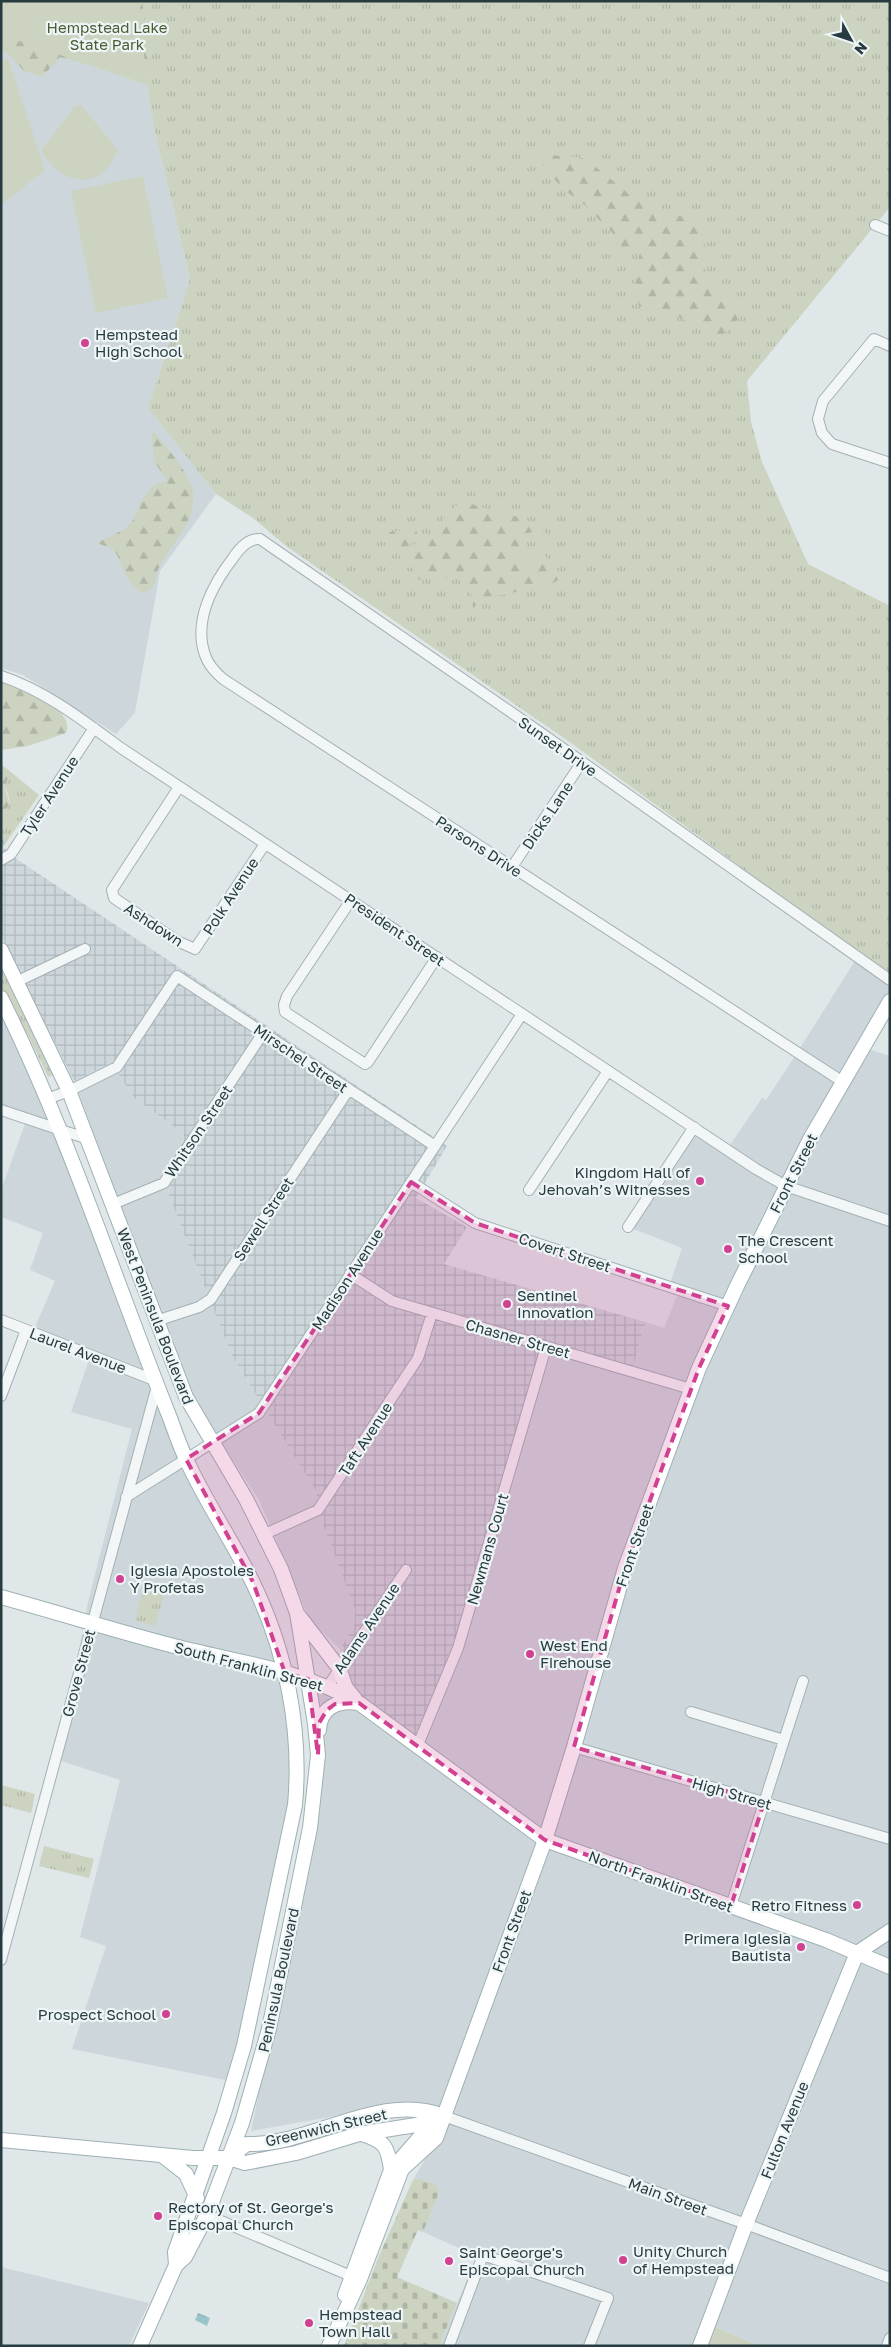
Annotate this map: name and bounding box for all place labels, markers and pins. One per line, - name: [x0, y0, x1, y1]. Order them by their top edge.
- place label: Hempstead High School: [95, 325, 183, 360]
- marker: Hempstead High School: [79, 337, 91, 349]
- place label: Kingdom Hall of Jehovah’s Witnesses: [538, 1163, 691, 1198]
- marker: Kingdom Hall of Jehovah’s Witnesses: [694, 1175, 706, 1187]
- place label: The Crescent School: [738, 1231, 833, 1266]
- marker: The Crescent School: [722, 1243, 734, 1255]
- place label: Sentinel Innovation: [517, 1286, 593, 1321]
- marker: Sentinel Innovation: [501, 1298, 513, 1310]
- place label: Iglesia Apostoles Y Profetas: [130, 1561, 254, 1596]
- marker: Iglesia Apostoles Y Profetas: [114, 1573, 126, 1585]
- place label: West End Firehouse: [540, 1636, 612, 1671]
- marker: West End Firehouse: [524, 1648, 536, 1660]
- place label: Retro Fitness: [751, 1896, 847, 1914]
- marker: Retro Fitness: [851, 1899, 863, 1911]
- place label: Primera Iglesia Bautista: [684, 1929, 791, 1964]
- marker: Primera Iglesia Bautista: [795, 1941, 807, 1953]
- place label: Prospect School: [38, 2005, 156, 2023]
- marker: Prospect School: [160, 2008, 172, 2020]
- place label: Rectory of St. George's Episcopal Church: [168, 2198, 334, 2233]
- marker: Rectory of St. George's Episcopal Church: [152, 2210, 164, 2222]
- place label: Unity Church of Hempstead: [633, 2242, 734, 2277]
- place label: Saint George's Episcopal Church: [459, 2243, 584, 2278]
- marker: Unity Church of Hempstead: [617, 2254, 629, 2266]
- marker: Saint George's Episcopal Church: [443, 2255, 455, 2267]
- place label: Hempstead Town Hall: [319, 2305, 402, 2340]
- marker: Hempstead Town Hall: [303, 2317, 315, 2329]

